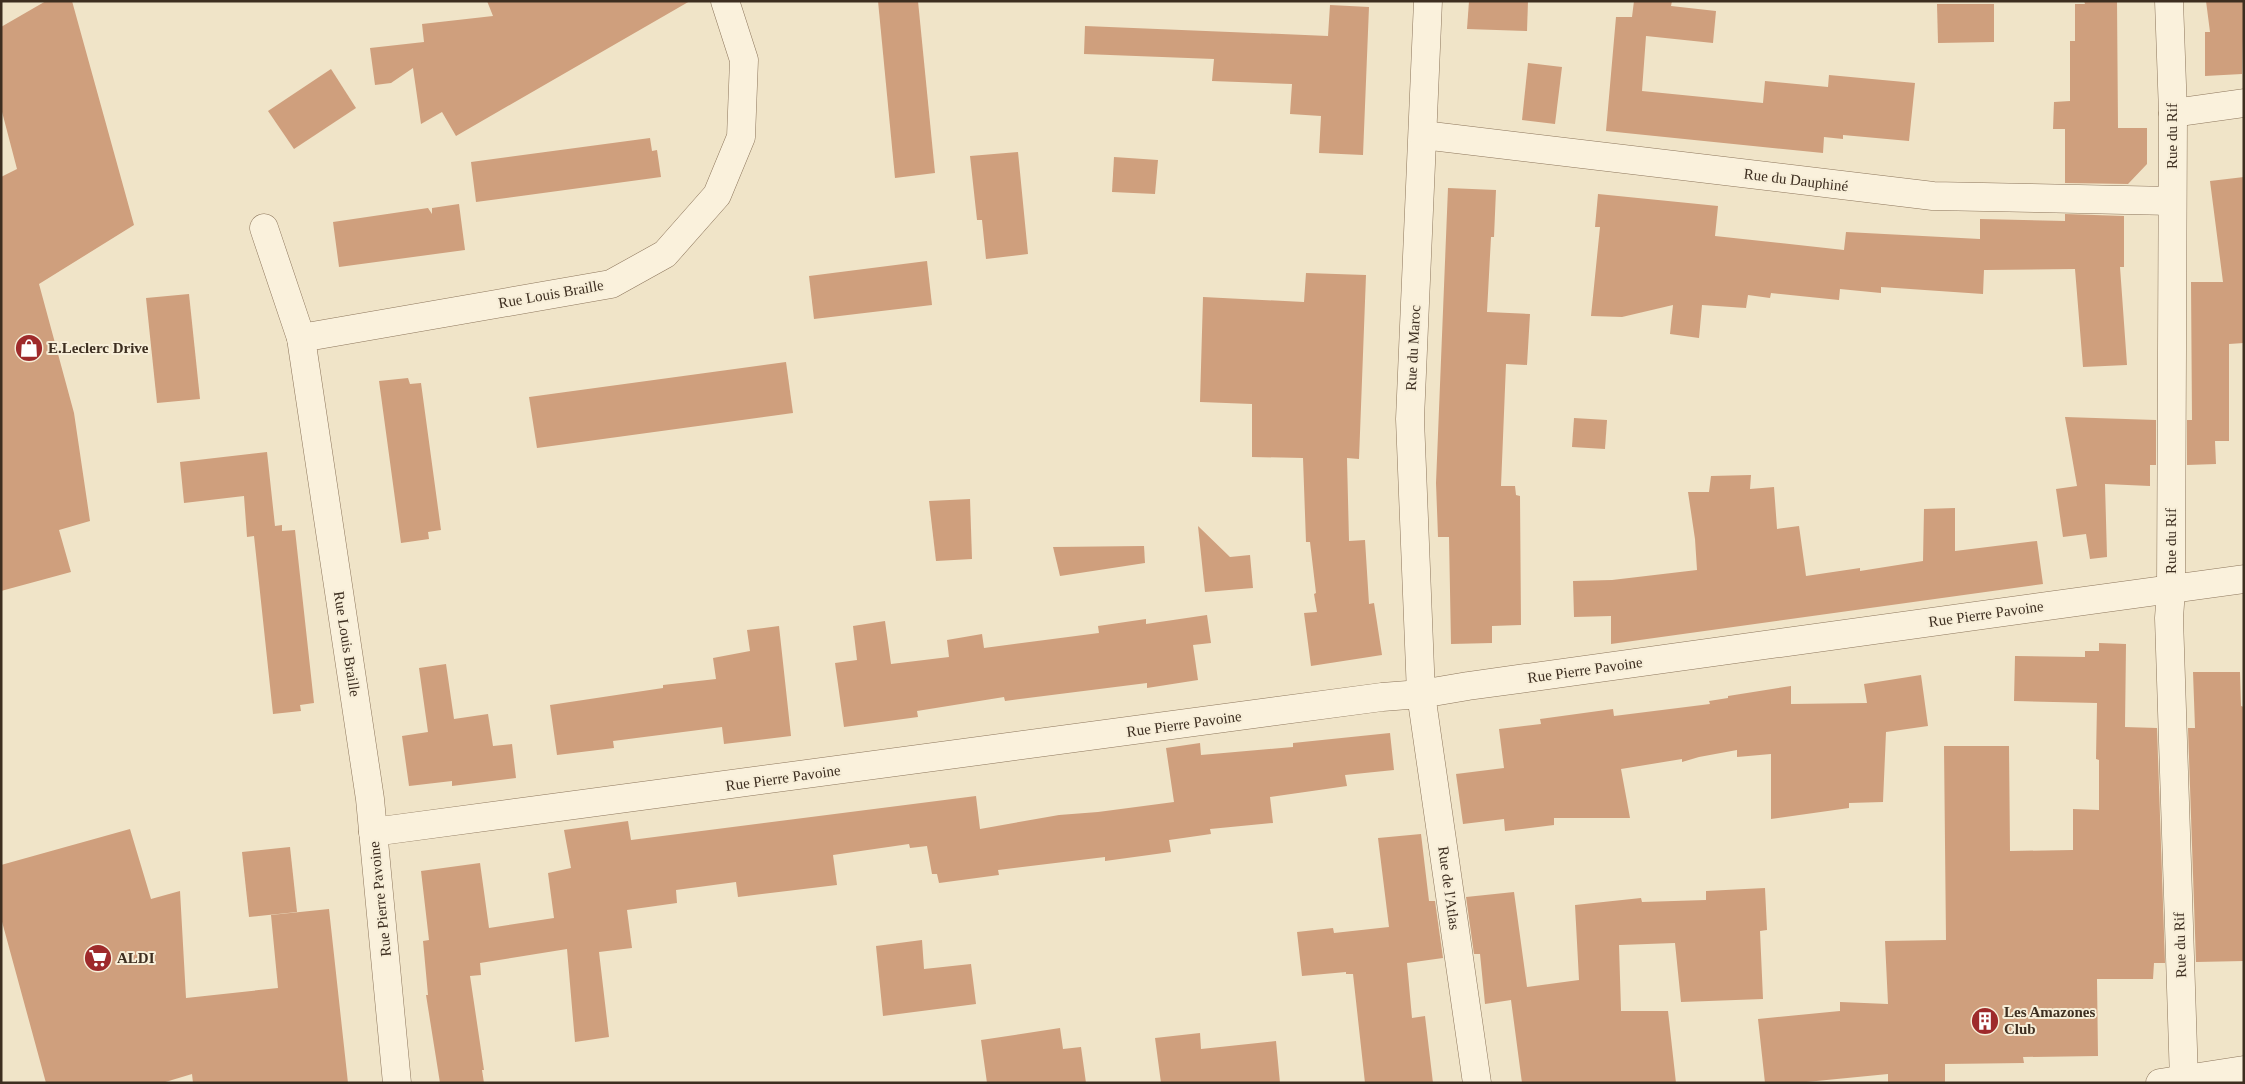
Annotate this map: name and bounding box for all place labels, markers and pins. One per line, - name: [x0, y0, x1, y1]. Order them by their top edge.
- shop icon: E.Leclerc Drive: [14, 333, 44, 363]
- place label: E.Leclerc Drive: [48, 340, 149, 356]
- supermarket icon: ALDI: [83, 943, 113, 973]
- place label: ALDI: [117, 950, 155, 966]
- place label: Les Amazones Club: [2004, 1004, 2095, 1037]
- building icon: Les Amazones Club: [1970, 1006, 2000, 1036]

